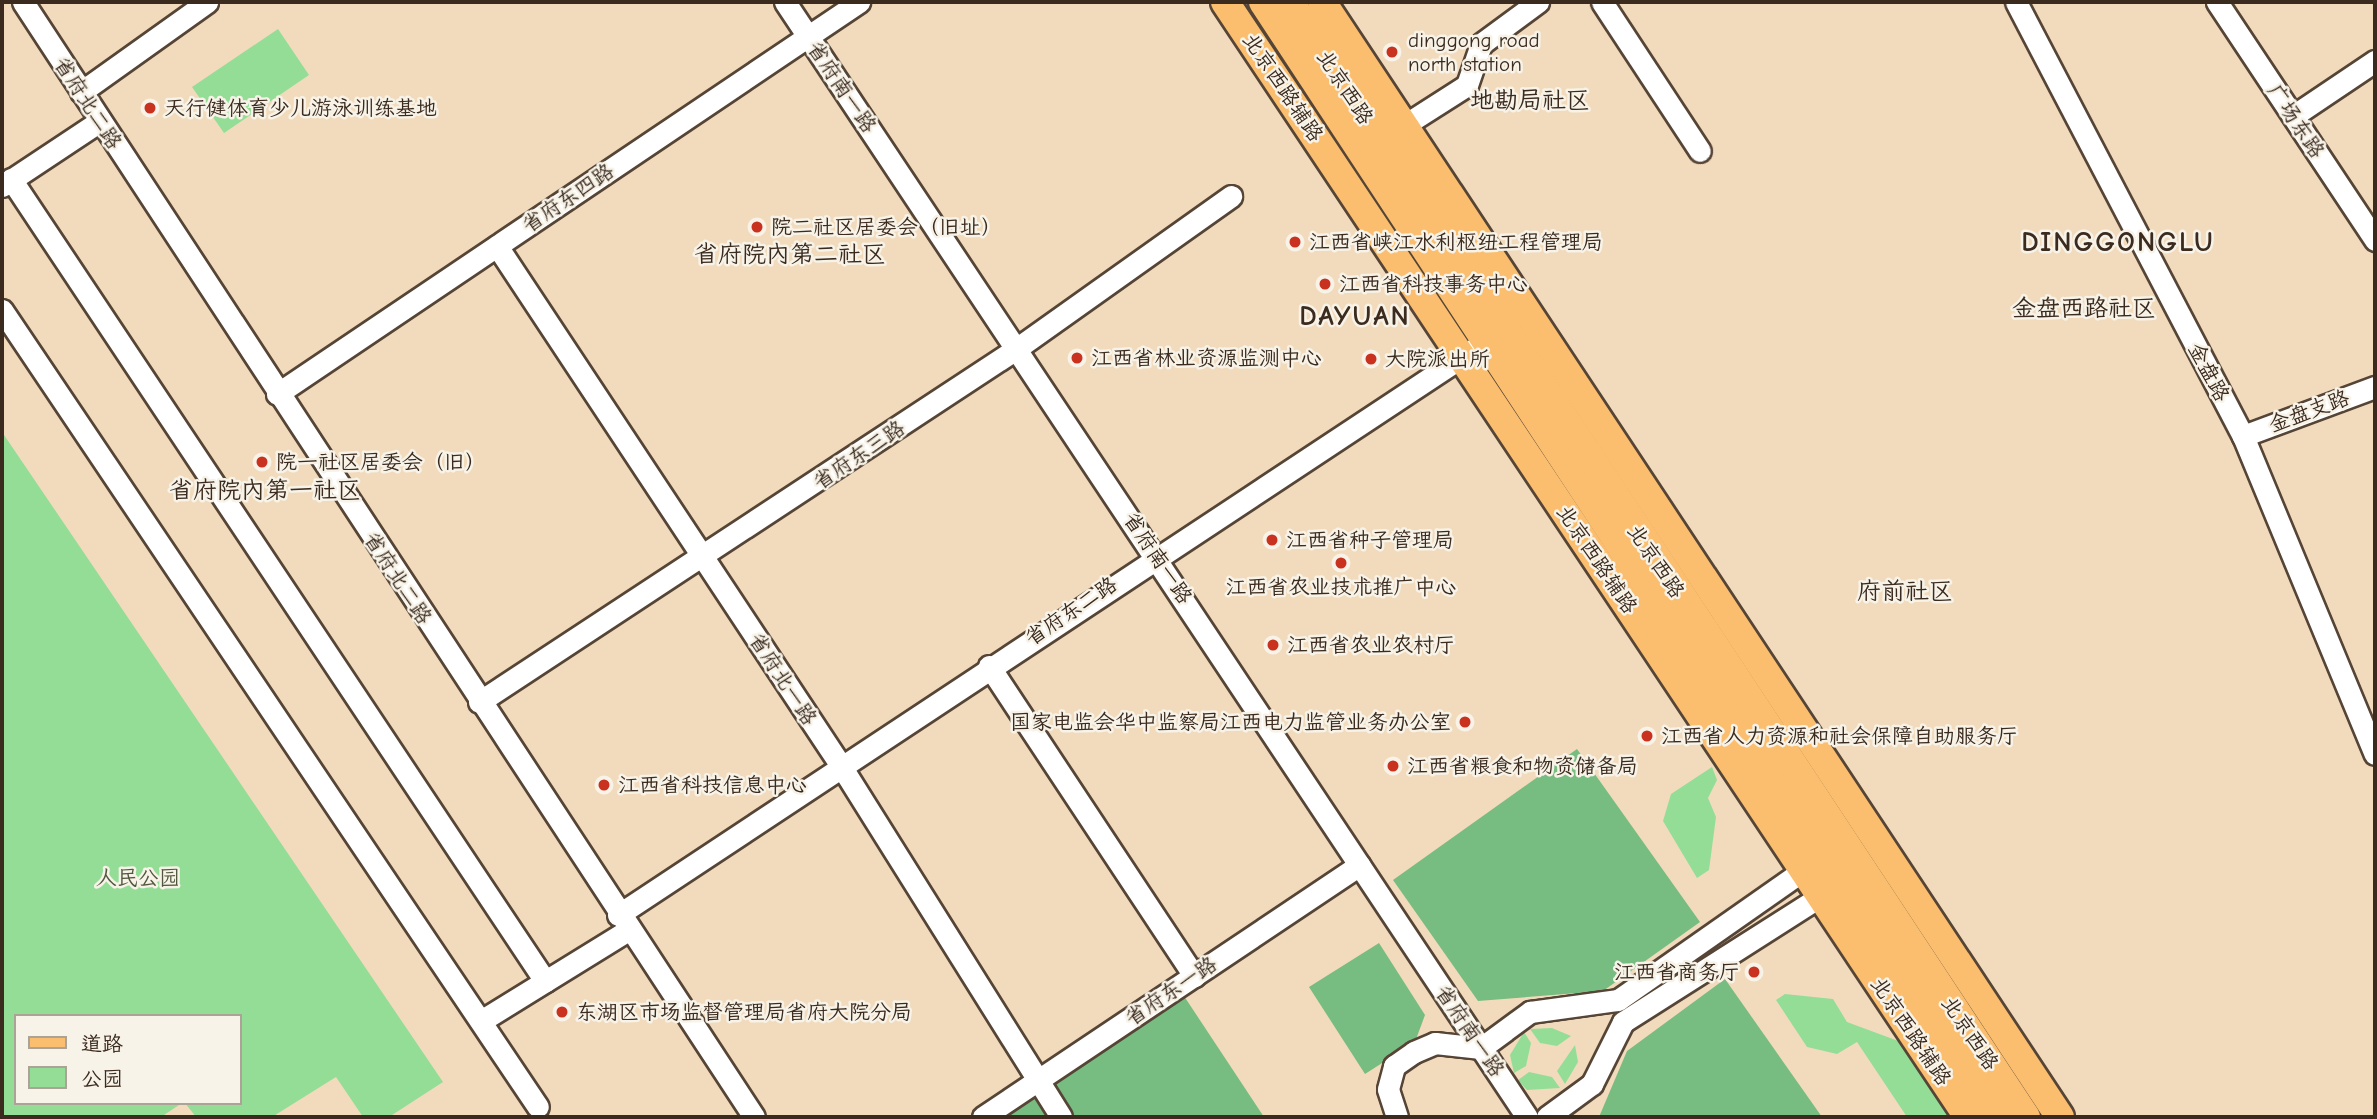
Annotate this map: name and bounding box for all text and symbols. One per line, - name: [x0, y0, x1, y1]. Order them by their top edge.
- place label: dinggong road north station: [1408, 27, 1540, 77]
- street label: 北京西路辅路: [1237, 28, 1329, 146]
- street label: 省府南一路: [802, 36, 882, 138]
- marker: dinggong road north station: [1382, 42, 1402, 62]
- street label: 北京西路: [1312, 45, 1378, 129]
- street label: 省府北二路: [49, 52, 127, 154]
- street label: 广场东路: [2262, 79, 2330, 163]
- district label: 地勘局社区: [1470, 87, 1590, 115]
- place label: 天行健体育少儿游泳训练基地: [164, 95, 437, 121]
- marker: 天行健体育少儿游泳训练基地: [142, 100, 158, 116]
- street label: 省府东四路: [517, 158, 619, 238]
- place label: 院二社区居委会（旧址）: [771, 214, 1002, 240]
- marker: 院二社区居委会（旧址）: [749, 219, 765, 235]
- district label: DINGGONGLU: [2022, 225, 2214, 259]
- place label: 江西省峡江水利枢纽工程管理局: [1309, 229, 1603, 255]
- marker: 江西省峡江水利枢纽工程管理局: [1287, 234, 1303, 250]
- district label: 省府院内第二社区: [694, 241, 886, 269]
- place label: 江西省科技事务中心: [1339, 271, 1528, 297]
- marker: 江西省科技事务中心: [1317, 276, 1333, 292]
- district label: 金盘西路社区: [2012, 295, 2156, 323]
- district label: DAYUAN: [1300, 299, 1410, 333]
- street label: 金盘路: [2183, 338, 2235, 406]
- place label: 江西省林业资源监测中心: [1091, 345, 1322, 371]
- place label: 大院派出所: [1385, 346, 1490, 372]
- marker: 江西省林业资源监测中心: [1069, 350, 1085, 366]
- marker: 大院派出所: [1363, 351, 1379, 367]
- street label: 金盘支路: [2265, 385, 2353, 437]
- street label: 省府东三路: [808, 415, 910, 495]
- place label: 院一社区居委会（旧）: [276, 449, 486, 475]
- marker: 院一社区居委会（旧）: [254, 454, 270, 470]
- district label: 省府院内第一社区: [169, 477, 361, 505]
- street label: 北京西路辅路: [1551, 500, 1643, 618]
- street label: 省府南一路: [1118, 507, 1198, 609]
- street label: 北京西路: [1622, 519, 1690, 603]
- street label: 省府北二路: [359, 527, 437, 629]
- place label: 江西省种子管理局: [1286, 527, 1454, 553]
- marker: 江西省种子管理局: [1264, 532, 1280, 548]
- marker: 江西省农业技术推广中心: [1333, 555, 1349, 571]
- street label: 省府东二路: [1020, 571, 1122, 651]
- place label: 江西省农业技术推广中心: [1226, 574, 1456, 600]
- district label: 府前社区: [1857, 578, 1953, 606]
- street label: 省府北一路: [744, 628, 822, 730]
- place label: 江西省农业农村厅: [1287, 632, 1455, 658]
- marker: 江西省农业农村厅: [1265, 637, 1281, 653]
- place label: 国家电监会华中监察局江西电力监管业务办公室: [1010, 709, 1451, 735]
- marker: 国家电监会华中监察局江西电力监管业务办公室: [1457, 714, 1473, 730]
- place label: 江西省人力资源和社会保障自助服务厅: [1661, 723, 2018, 749]
- marker: 江西省人力资源和社会保障自助服务厅: [1639, 728, 1655, 744]
- place label: 江西省粮食和物资储备局: [1407, 753, 1638, 779]
- marker: 江西省粮食和物资储备局: [1385, 758, 1401, 774]
- place label: 江西省科技信息中心: [618, 772, 807, 798]
- marker: 江西省科技信息中心: [596, 777, 612, 793]
- park label: 人民公园: [96, 865, 180, 891]
- street label: 省府东一路: [1120, 951, 1222, 1031]
- place label: 江西省商务厅: [1614, 959, 1740, 985]
- marker: 江西省商务厅: [1746, 964, 1762, 980]
- street label: 北京西路辅路: [1865, 972, 1957, 1090]
- street label: 省府南一路: [1430, 980, 1510, 1082]
- street label: 北京西路: [1936, 991, 2004, 1075]
- place label: 东湖区市场监督管理局省府大院分局: [576, 999, 912, 1025]
- marker: 东湖区市场监督管理局省府大院分局: [554, 1004, 570, 1020]
- legend: [14, 1014, 242, 1105]
- text: 道路: [81, 1032, 123, 1056]
- text: 公园: [81, 1067, 123, 1091]

